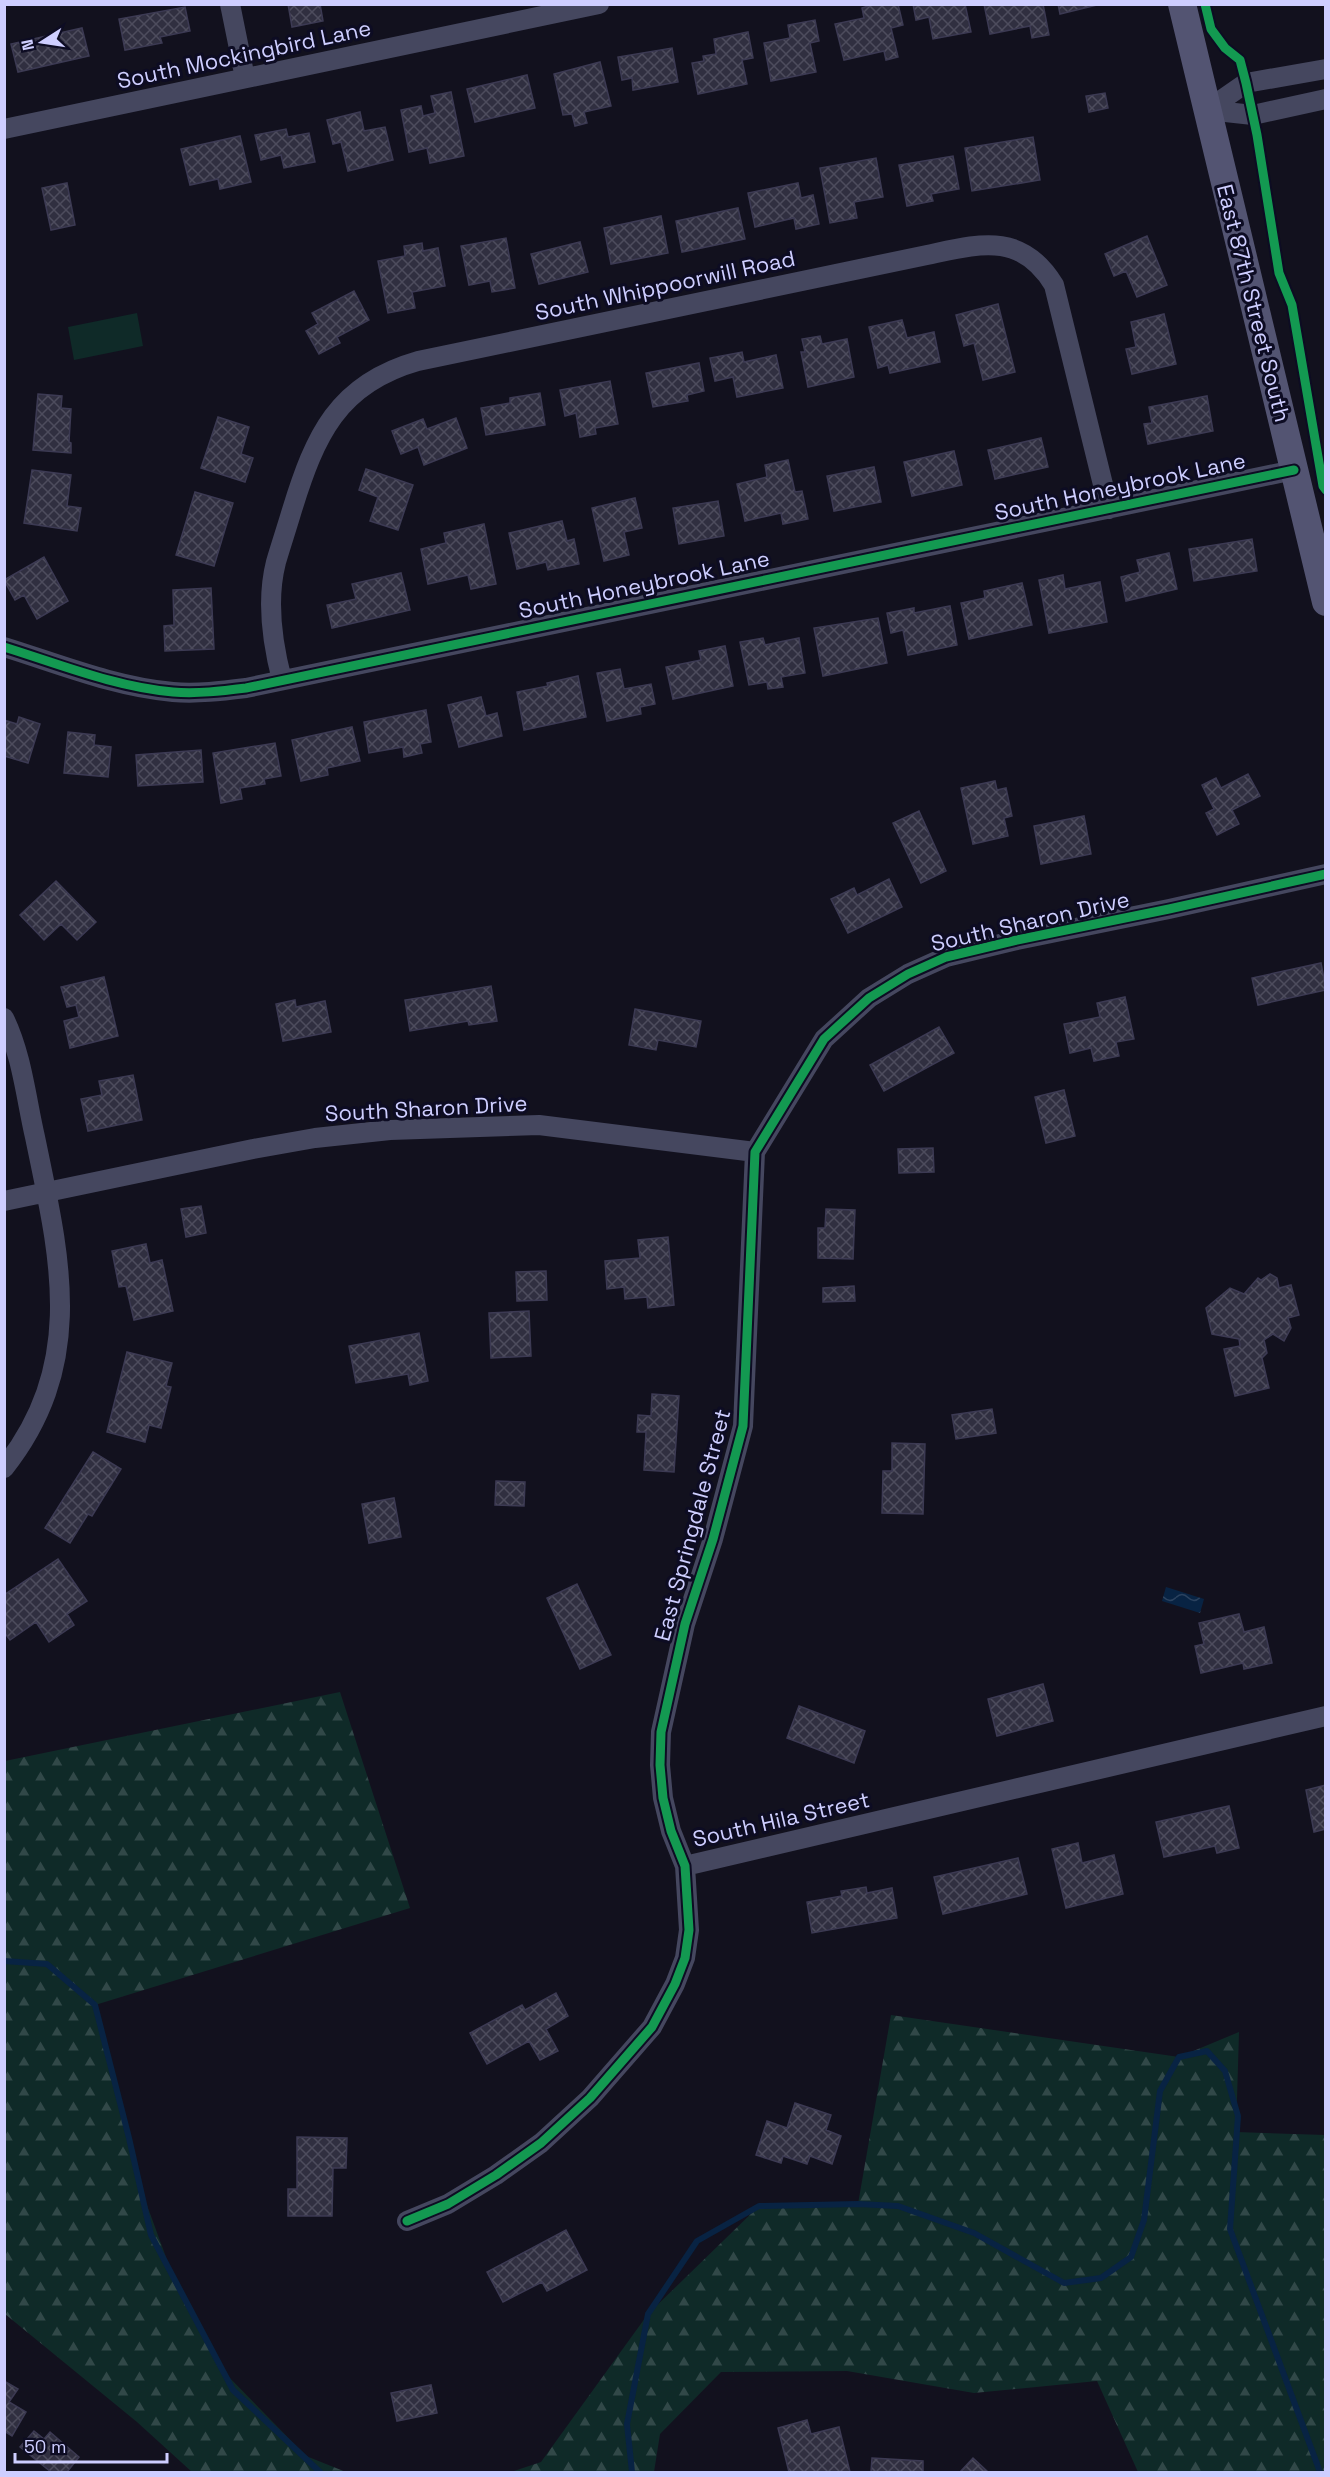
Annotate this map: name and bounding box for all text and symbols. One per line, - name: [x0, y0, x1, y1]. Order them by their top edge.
- north arrow: [12, 12, 72, 72]
- street label: South Mockingbird Lane: [114, 13, 374, 95]
- text: N: [16, 38, 39, 52]
- street label: East 87th Street South: [1211, 181, 1297, 425]
- street label: South Whippoorwill Road: [532, 244, 798, 326]
- street label: South Honeybrook Lane: [992, 446, 1248, 526]
- street label: South Honeybrook Lane: [516, 544, 772, 624]
- street label: South Sharon Drive: [928, 885, 1132, 957]
- street label: South Sharon Drive: [324, 1089, 528, 1127]
- street label: East Springdale Street: [648, 1406, 736, 1644]
- street label: South Hila Street: [690, 1785, 872, 1853]
- scale bar: [15, 2426, 166, 2464]
- text: 50 m: [24, 2435, 66, 2458]

